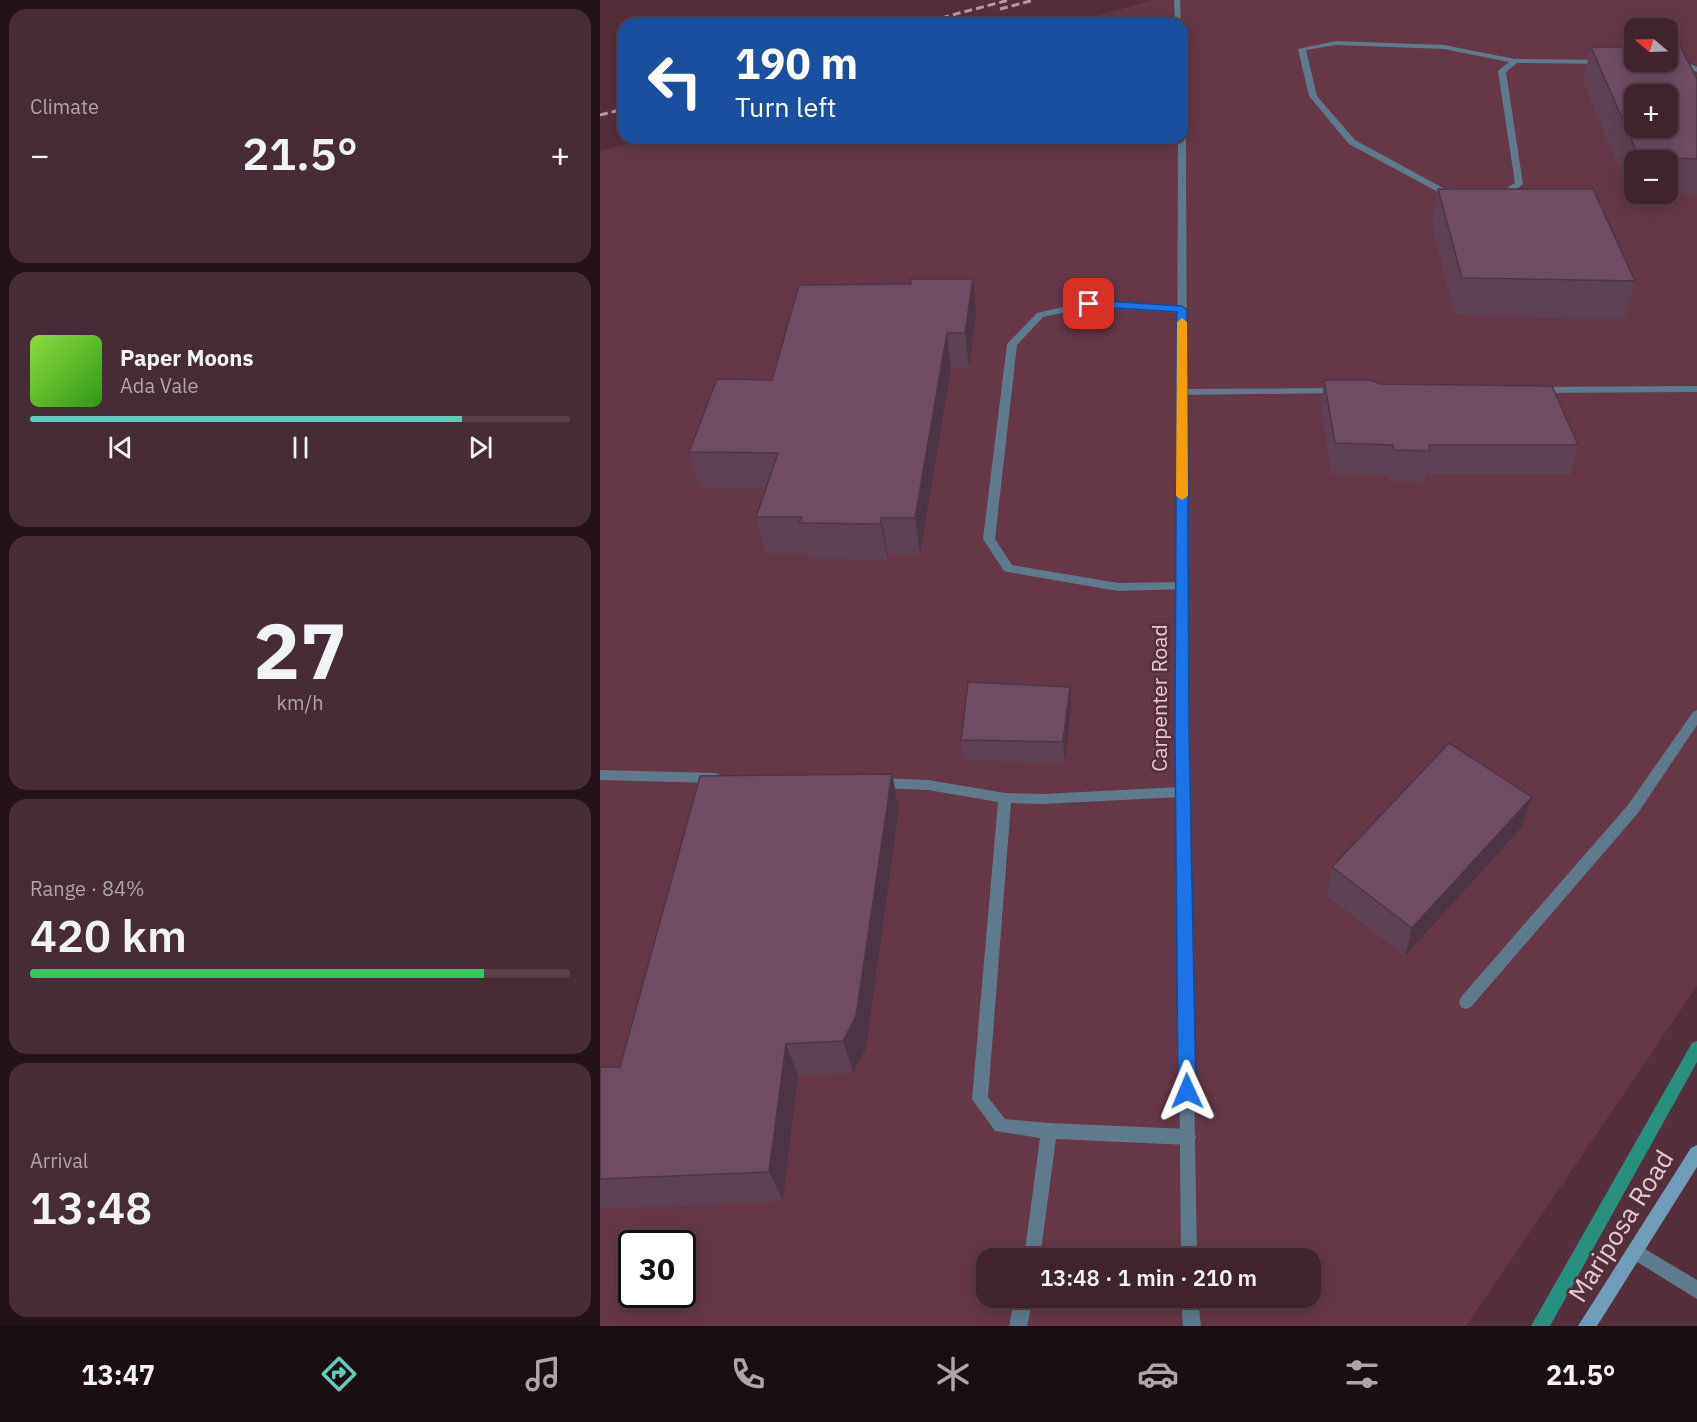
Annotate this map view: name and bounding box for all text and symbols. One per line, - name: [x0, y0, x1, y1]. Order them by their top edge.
- north arrow: [1624, 18, 1678, 72]
- map controls: [1624, 18, 1678, 204]
- text: 190 m: [735, 36, 858, 91]
- icon: left: [636, 42, 714, 120]
- button: +: [1624, 84, 1678, 138]
- text: Turn left: [735, 89, 836, 124]
- text: Climate: [30, 93, 99, 120]
- text: 21.5°: [242, 124, 358, 182]
- text: −: [30, 133, 50, 176]
- text: +: [550, 133, 570, 176]
- button: −: [1624, 150, 1678, 204]
- pin: [1063, 278, 1114, 329]
- icon: arrive: [1072, 287, 1105, 320]
- text: Paper Moons: [120, 343, 253, 372]
- text: Ada Vale: [120, 372, 199, 399]
- icon: previous: [104, 431, 137, 464]
- icon: pause: [284, 431, 317, 464]
- icon: next: [464, 431, 497, 464]
- text: 27: [253, 599, 347, 700]
- street label: Carpenter Road: [1145, 624, 1173, 772]
- text: km/h: [276, 689, 324, 716]
- text: Range · 84%: [30, 875, 145, 902]
- text: 420 km: [30, 906, 187, 964]
- position arrow: [1155, 1059, 1219, 1123]
- street label: Mariposa Road: [1560, 1143, 1680, 1308]
- text: Arrival: [30, 1147, 88, 1174]
- text: 13:48: [30, 1178, 152, 1236]
- speed limit sign: 30: [618, 1230, 696, 1308]
- text: 13:48 · 1 min · 210 m: [1040, 1263, 1257, 1292]
- icon: directions: [318, 1353, 360, 1395]
- icon: music: [522, 1353, 564, 1395]
- icon: phone: [727, 1353, 769, 1395]
- icon: climate: [932, 1353, 974, 1395]
- icon: car: [1137, 1353, 1179, 1395]
- icon: filters: [1341, 1353, 1383, 1395]
- text: 13:47: [81, 1357, 155, 1392]
- text: 21.5°: [1546, 1357, 1616, 1392]

